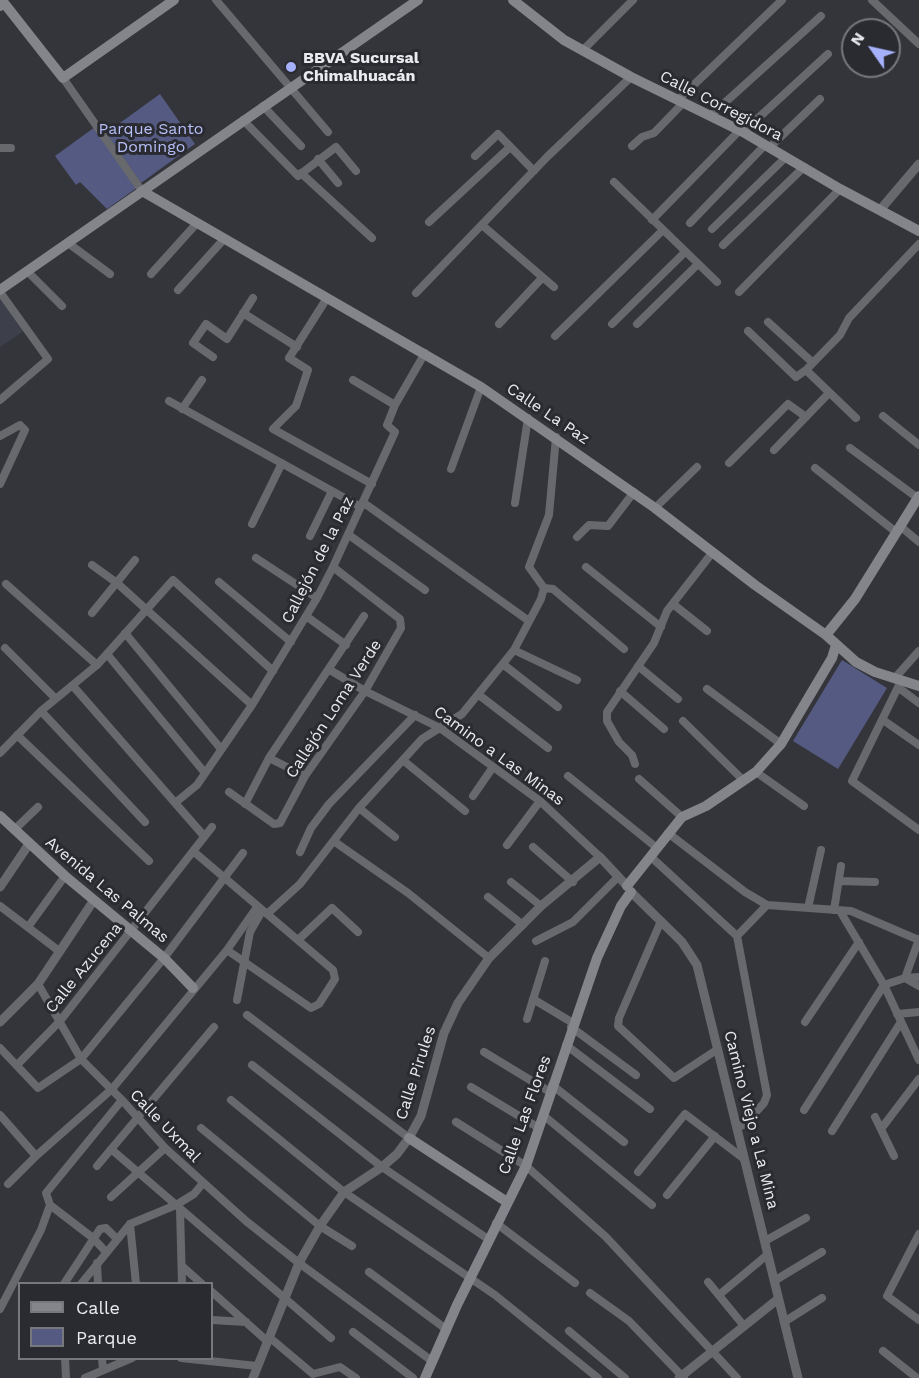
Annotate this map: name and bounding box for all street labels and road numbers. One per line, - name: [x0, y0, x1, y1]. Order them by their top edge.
- street label: Calle Corregidora: [657, 67, 785, 145]
- street label: Calle La Paz: [503, 379, 593, 449]
- street label: Callejón de la Paz: [278, 493, 358, 627]
- street label: Callejón Loma Verde: [282, 636, 386, 782]
- street label: Camino a Las Minas: [430, 702, 568, 810]
- street label: Avenida Las Palmas: [41, 833, 173, 947]
- street label: Calle Azucena: [42, 919, 126, 1017]
- street label: Calle Pirules: [392, 1024, 440, 1122]
- street label: Camino Viejo a La Mina: [720, 1029, 782, 1211]
- street label: Calle Las Flores: [495, 1053, 555, 1177]
- street label: Calle Uxmal: [126, 1086, 204, 1166]

